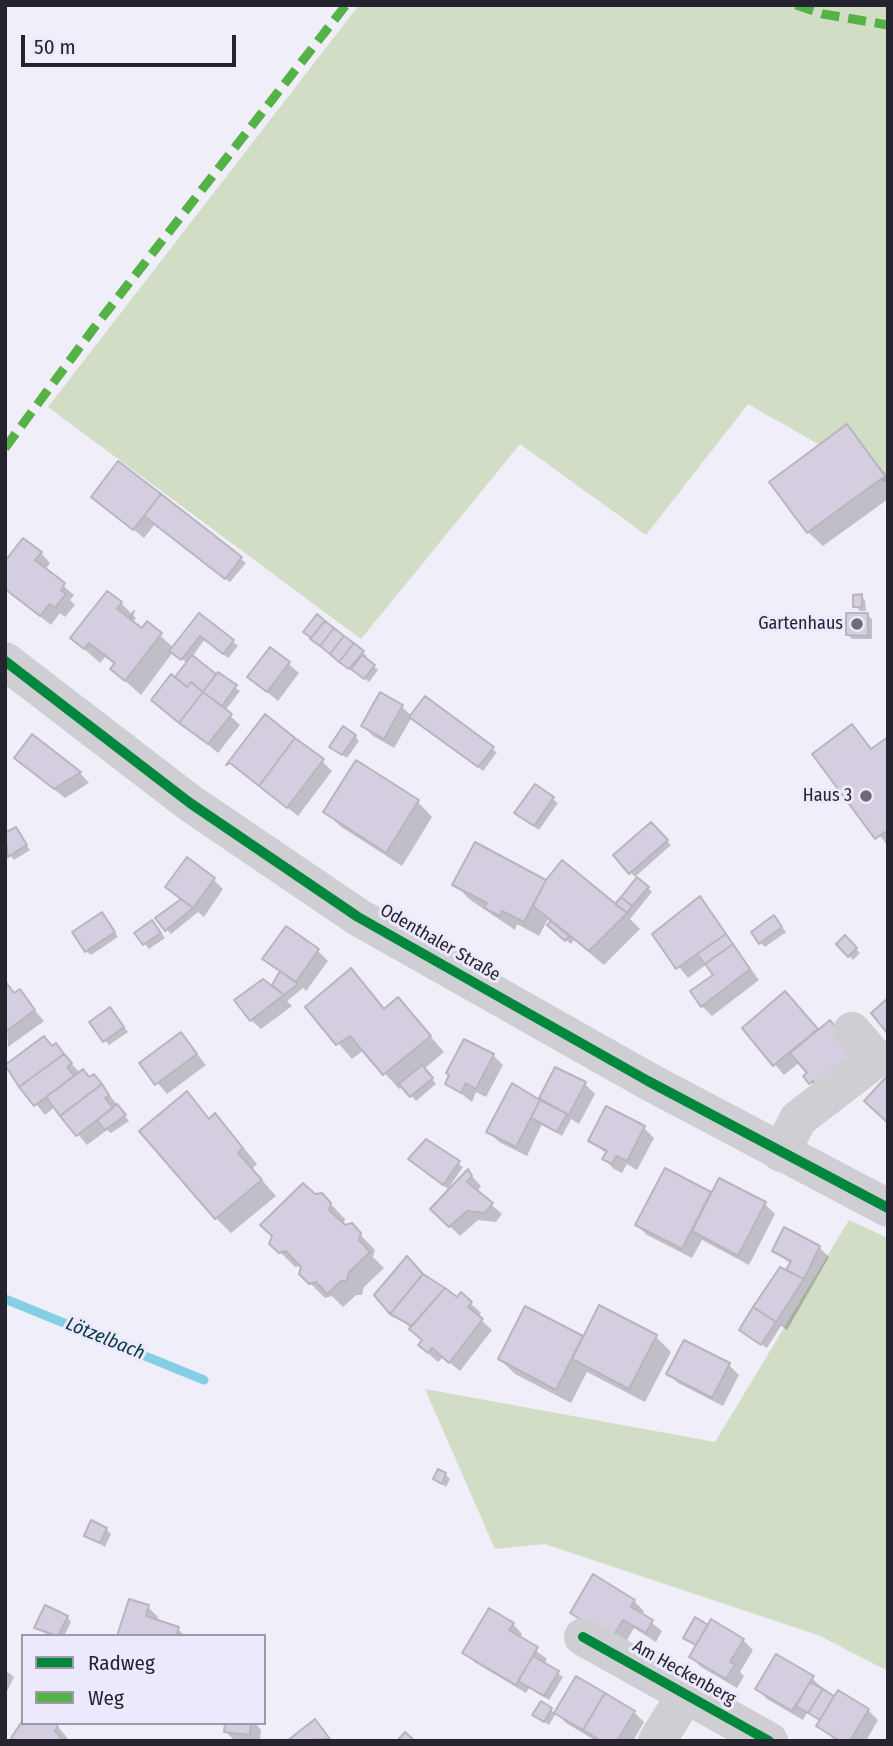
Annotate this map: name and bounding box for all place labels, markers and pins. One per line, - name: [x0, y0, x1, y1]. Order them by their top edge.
- place label: Gartenhaus: [758, 613, 843, 635]
- marker: Gartenhaus: [849, 616, 865, 632]
- place label: Haus 3: [803, 785, 852, 807]
- marker: Haus 3: [858, 788, 874, 804]

